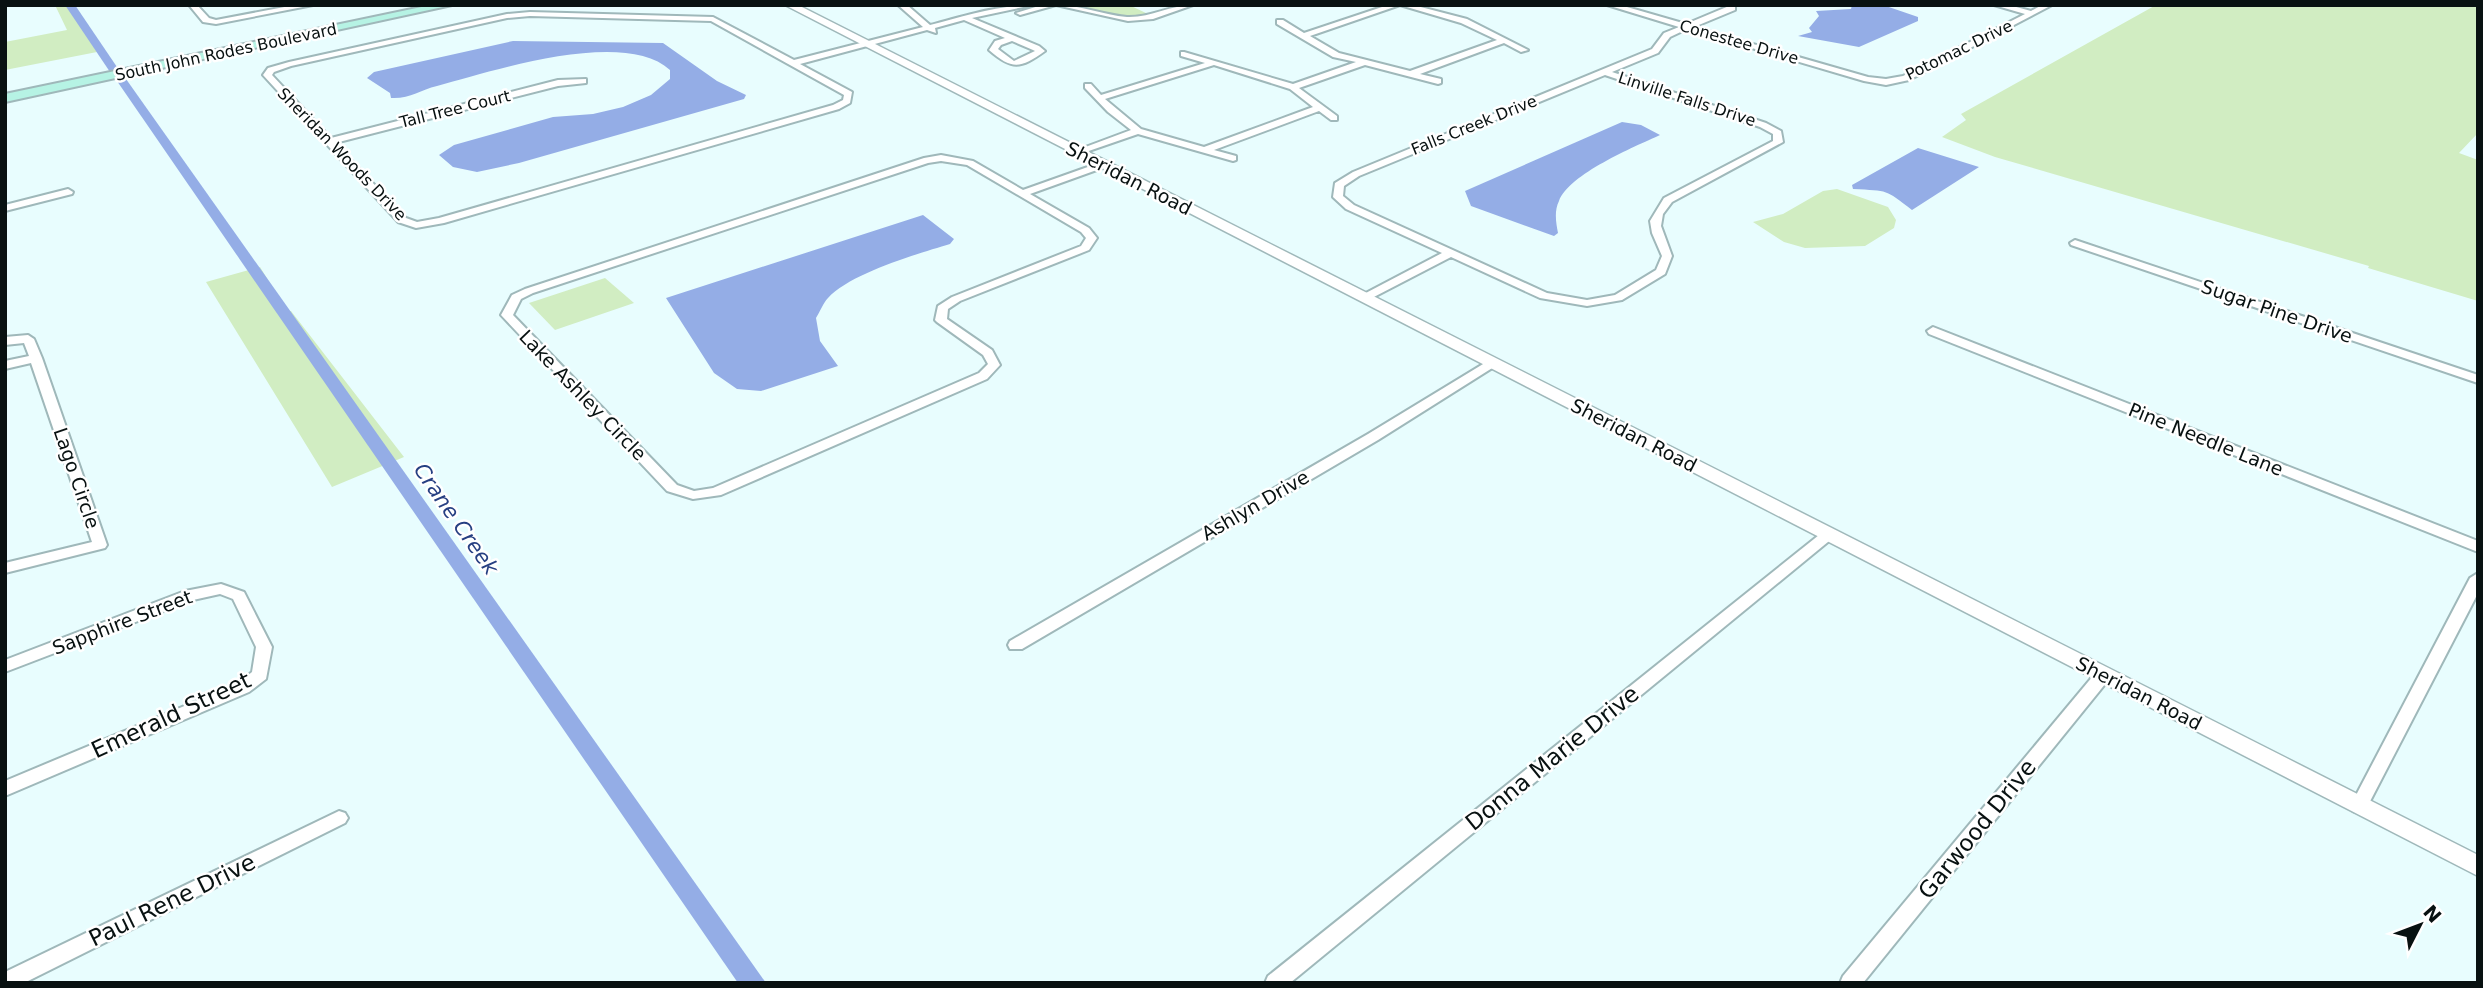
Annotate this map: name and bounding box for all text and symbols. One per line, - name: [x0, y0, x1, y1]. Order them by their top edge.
- street label: Conestee Drive: [1677, 16, 1801, 68]
- street label: Potomac Drive: [1902, 16, 2016, 84]
- street label: South John Rodes Boulevard: [113, 19, 339, 85]
- street label: Linville Falls Drive: [1616, 68, 1758, 130]
- street label: Sheridan Woods Drive: [274, 84, 410, 224]
- street label: Tall Tree Court: [397, 86, 512, 132]
- street label: Falls Creek Drive: [1408, 91, 1540, 159]
- street label: Sheridan Road: [1062, 137, 1196, 219]
- street label: Sugar Pine Drive: [2199, 275, 2355, 347]
- street label: Lake Ashley Circle: [515, 325, 651, 465]
- street label: Sheridan Road: [1567, 394, 1701, 476]
- street label: Pine Needle Lane: [2126, 398, 2286, 480]
- street label: Lago Circle: [49, 425, 105, 531]
- water label: Crane Creek: [409, 459, 504, 580]
- street label: Ashlyn Drive: [1197, 465, 1313, 545]
- street label: Sapphire Street: [49, 585, 195, 659]
- street label: Sheridan Road: [2072, 652, 2206, 734]
- street label: Emerald Street: [87, 667, 255, 763]
- street label: Donna Marie Drive: [1460, 680, 1644, 836]
- street label: Garwood Drive: [1913, 754, 2041, 904]
- street label: Paul Rene Drive: [85, 848, 259, 952]
- north arrow: [2385, 890, 2455, 960]
- text: N: [2419, 900, 2446, 927]

